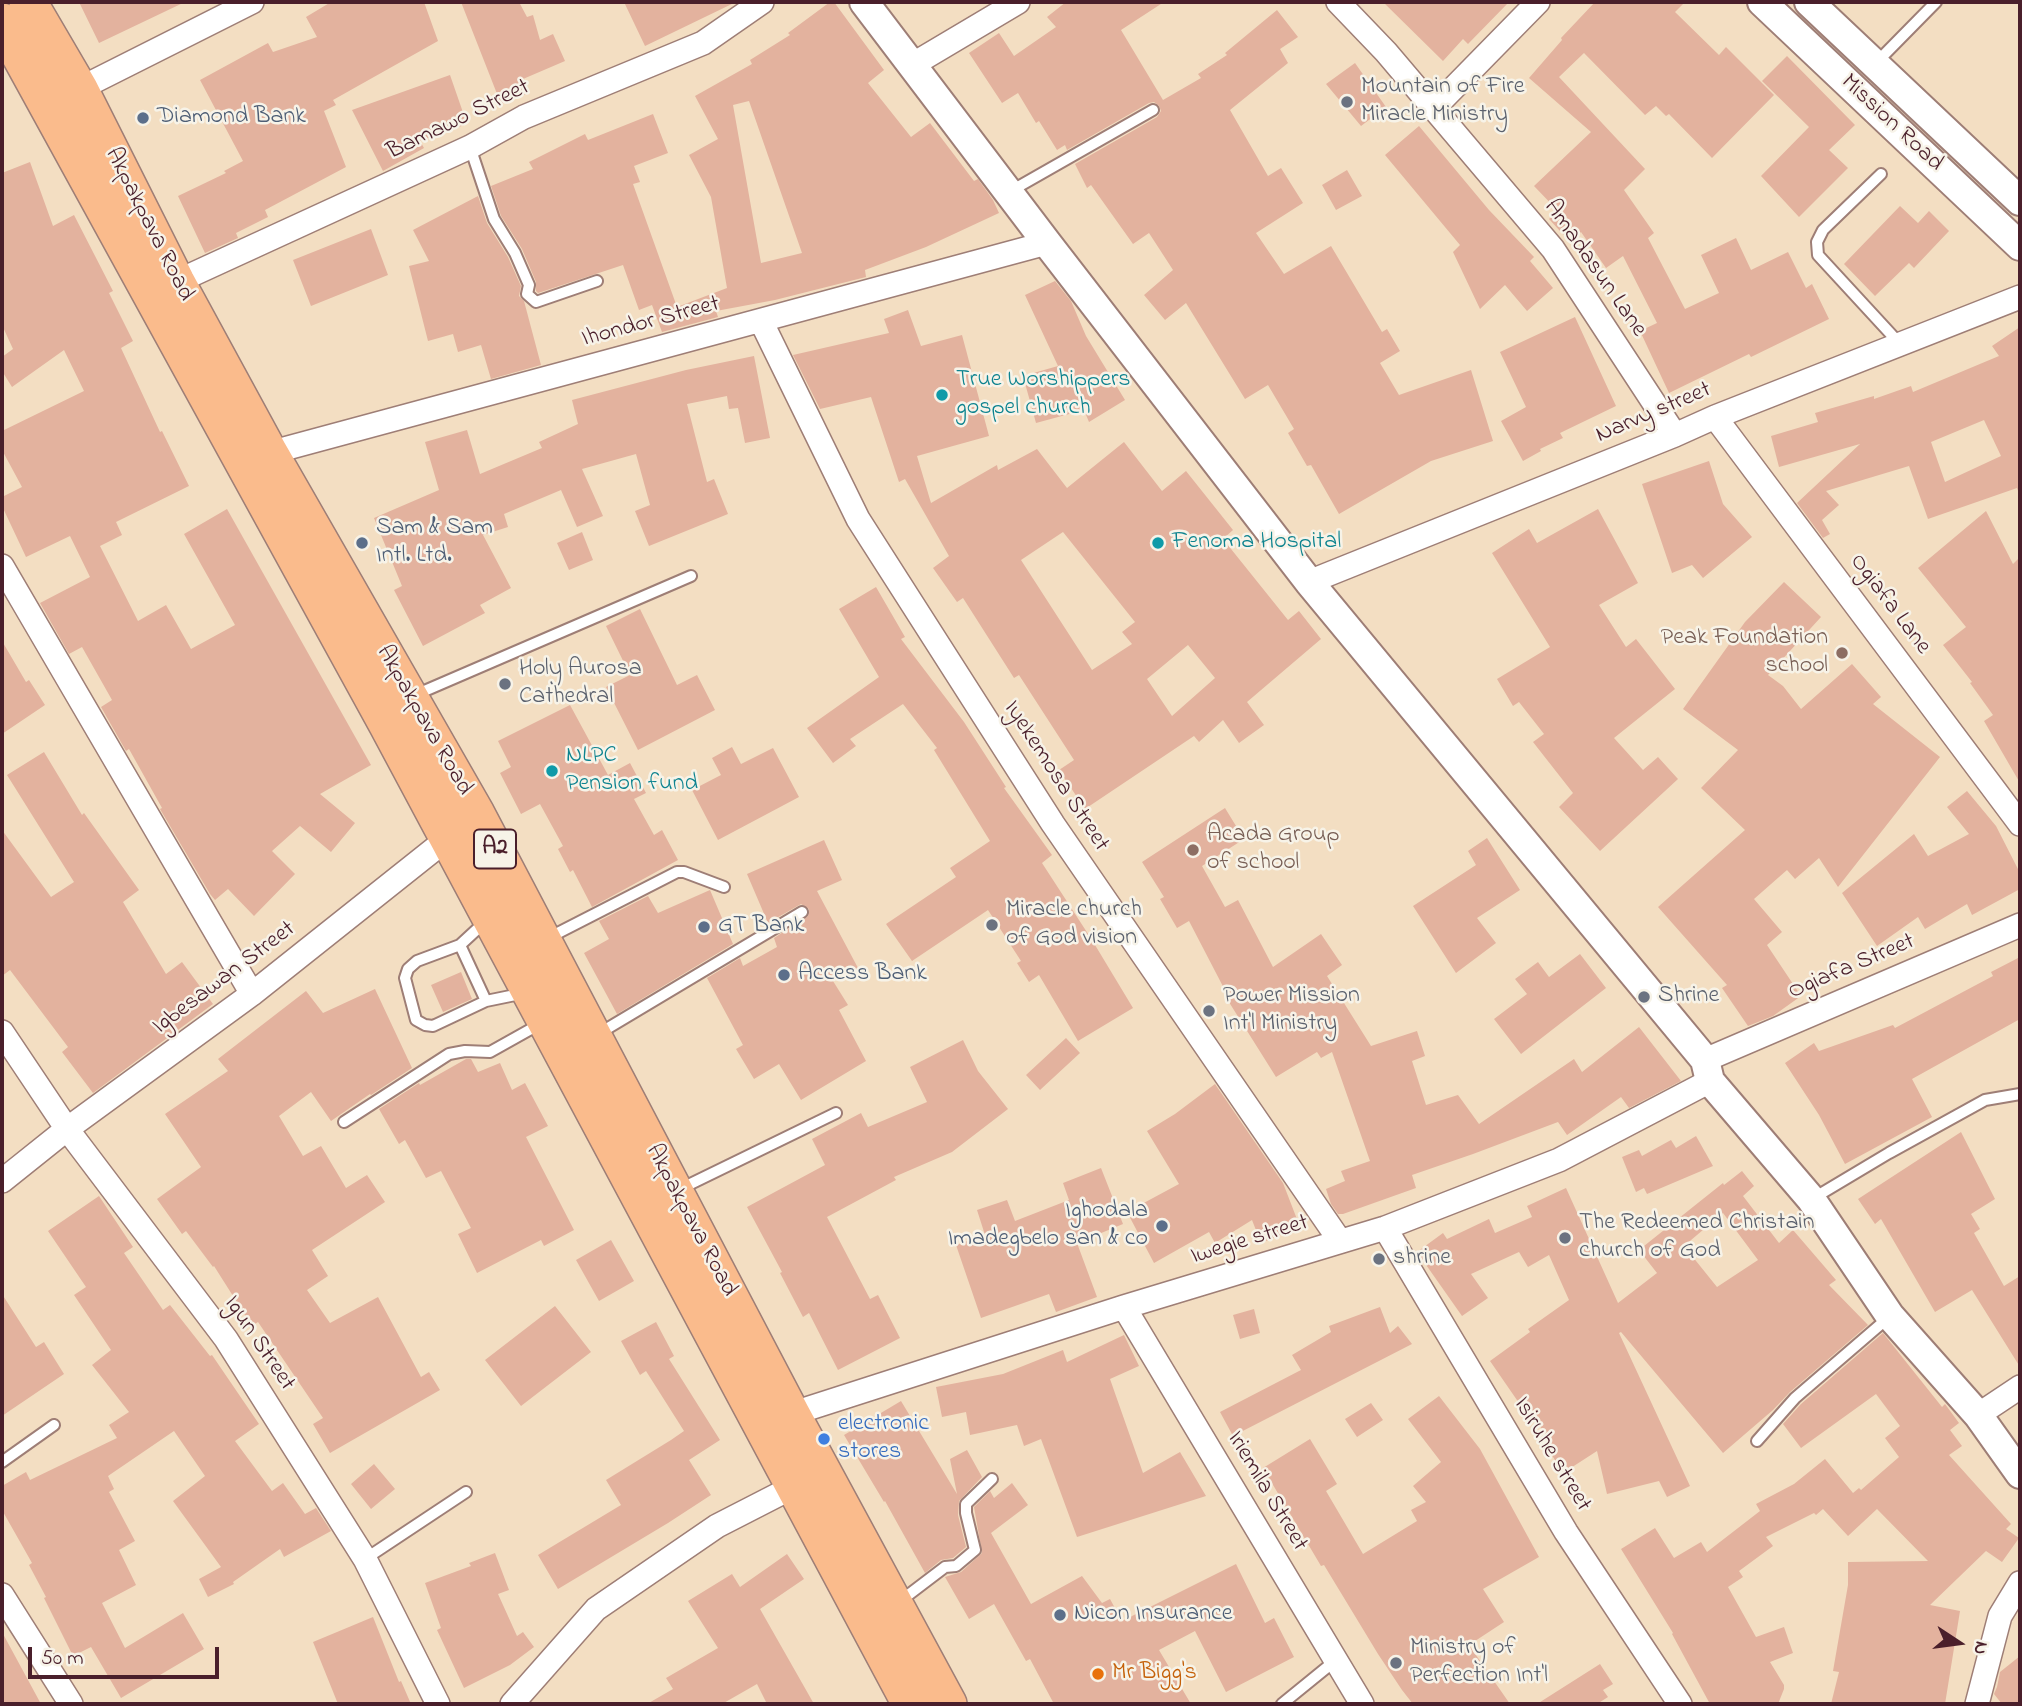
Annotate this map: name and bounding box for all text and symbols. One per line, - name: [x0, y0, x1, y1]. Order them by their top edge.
- street label: Mission Road: [1834, 69, 1948, 179]
- street label: Bamawo Street: [383, 74, 535, 168]
- place label: Mountain of Fire Miracle Ministry: [1361, 74, 1524, 130]
- marker: Mountain of Fire Miracle Ministry: [1339, 94, 1355, 110]
- place label: Diamond Bank: [157, 104, 306, 132]
- marker: Diamond Bank: [135, 110, 151, 126]
- street label: Akpakpava Road: [97, 144, 199, 306]
- street label: Amadasun Lane: [1536, 195, 1652, 343]
- street label: Ihondor Street: [579, 291, 723, 355]
- place label: True Worshippers gospel church: [956, 367, 1131, 423]
- street label: Narvy street: [1592, 377, 1716, 451]
- marker: True Worshippers gospel church: [934, 387, 950, 403]
- place label: Sam & Sam Intl. Ltd.: [376, 515, 493, 571]
- place label: Fenoma Hospital: [1172, 529, 1341, 557]
- marker: Sam & Sam Intl. Ltd.: [354, 535, 370, 551]
- marker: Fenoma Hospital: [1150, 535, 1166, 551]
- street label: Ogiafa Lane: [1842, 549, 1936, 661]
- place label: Peak Foundation school: [1661, 625, 1828, 681]
- street label: Akpakpava Road: [368, 641, 478, 801]
- marker: Peak Foundation school: [1834, 645, 1850, 661]
- place label: Holy Aurosa Cathedral: [519, 656, 642, 712]
- marker: Holy Aurosa Cathedral: [497, 676, 513, 692]
- street label: Iyekemosa Street: [996, 696, 1114, 858]
- place label: NLPC Pension fund: [566, 743, 698, 799]
- marker: NLPC Pension fund: [544, 763, 560, 779]
- place label: Acada Group of school: [1207, 822, 1340, 878]
- road number: A2: [474, 830, 516, 869]
- marker: Acada Group of school: [1185, 842, 1201, 858]
- place label: Miracle church of God vision: [1006, 897, 1142, 953]
- place label: GT Bank: [718, 913, 804, 941]
- street label: Igbesawan Street: [148, 916, 302, 1042]
- marker: Miracle church of God vision: [984, 917, 1000, 933]
- marker: GT Bank: [696, 919, 712, 935]
- street label: Ogiafa Street: [1785, 928, 1919, 1008]
- place label: Access Bank: [798, 961, 927, 989]
- marker: Access Bank: [776, 967, 792, 983]
- place label: Power Mission Int'l Ministry: [1223, 983, 1360, 1039]
- place label: Shrine: [1658, 983, 1719, 1011]
- marker: Shrine: [1636, 989, 1652, 1005]
- marker: Power Mission Int'l Ministry: [1201, 1003, 1217, 1019]
- street label: Akpakpava Road: [638, 1140, 742, 1302]
- place label: Ighodala Imadegbelo san & co: [948, 1198, 1148, 1254]
- street label: Iwegie street: [1188, 1209, 1312, 1273]
- place label: The Redeemed Christain church of God: [1579, 1210, 1815, 1266]
- marker: Ighodala Imadegbelo san & co: [1154, 1218, 1170, 1234]
- marker: The Redeemed Christain church of God: [1557, 1230, 1573, 1246]
- place label: shrine: [1393, 1245, 1451, 1273]
- marker: shrine: [1371, 1251, 1387, 1267]
- street label: Igun Street: [216, 1291, 300, 1397]
- street label: Isiruhe street: [1506, 1392, 1596, 1518]
- place label: electronic stores: [838, 1411, 929, 1467]
- street label: Iriemila Street: [1219, 1427, 1313, 1557]
- marker: electronic stores: [816, 1431, 832, 1447]
- place label: Nicon Insurance: [1074, 1601, 1232, 1629]
- marker: Nicon Insurance: [1052, 1607, 1068, 1623]
- north arrow: [1924, 1608, 1994, 1678]
- scale bar: [32, 1632, 222, 1676]
- place label: Ministry of Perfection Int'l: [1410, 1635, 1548, 1691]
- text: N: [1965, 1639, 1995, 1657]
- text: 50 m: [41, 1644, 84, 1674]
- marker: Ministry of Perfection Int'l: [1388, 1655, 1404, 1671]
- place label: Mr Bigg's: [1112, 1660, 1197, 1688]
- marker: Mr Bigg's: [1090, 1666, 1106, 1682]

